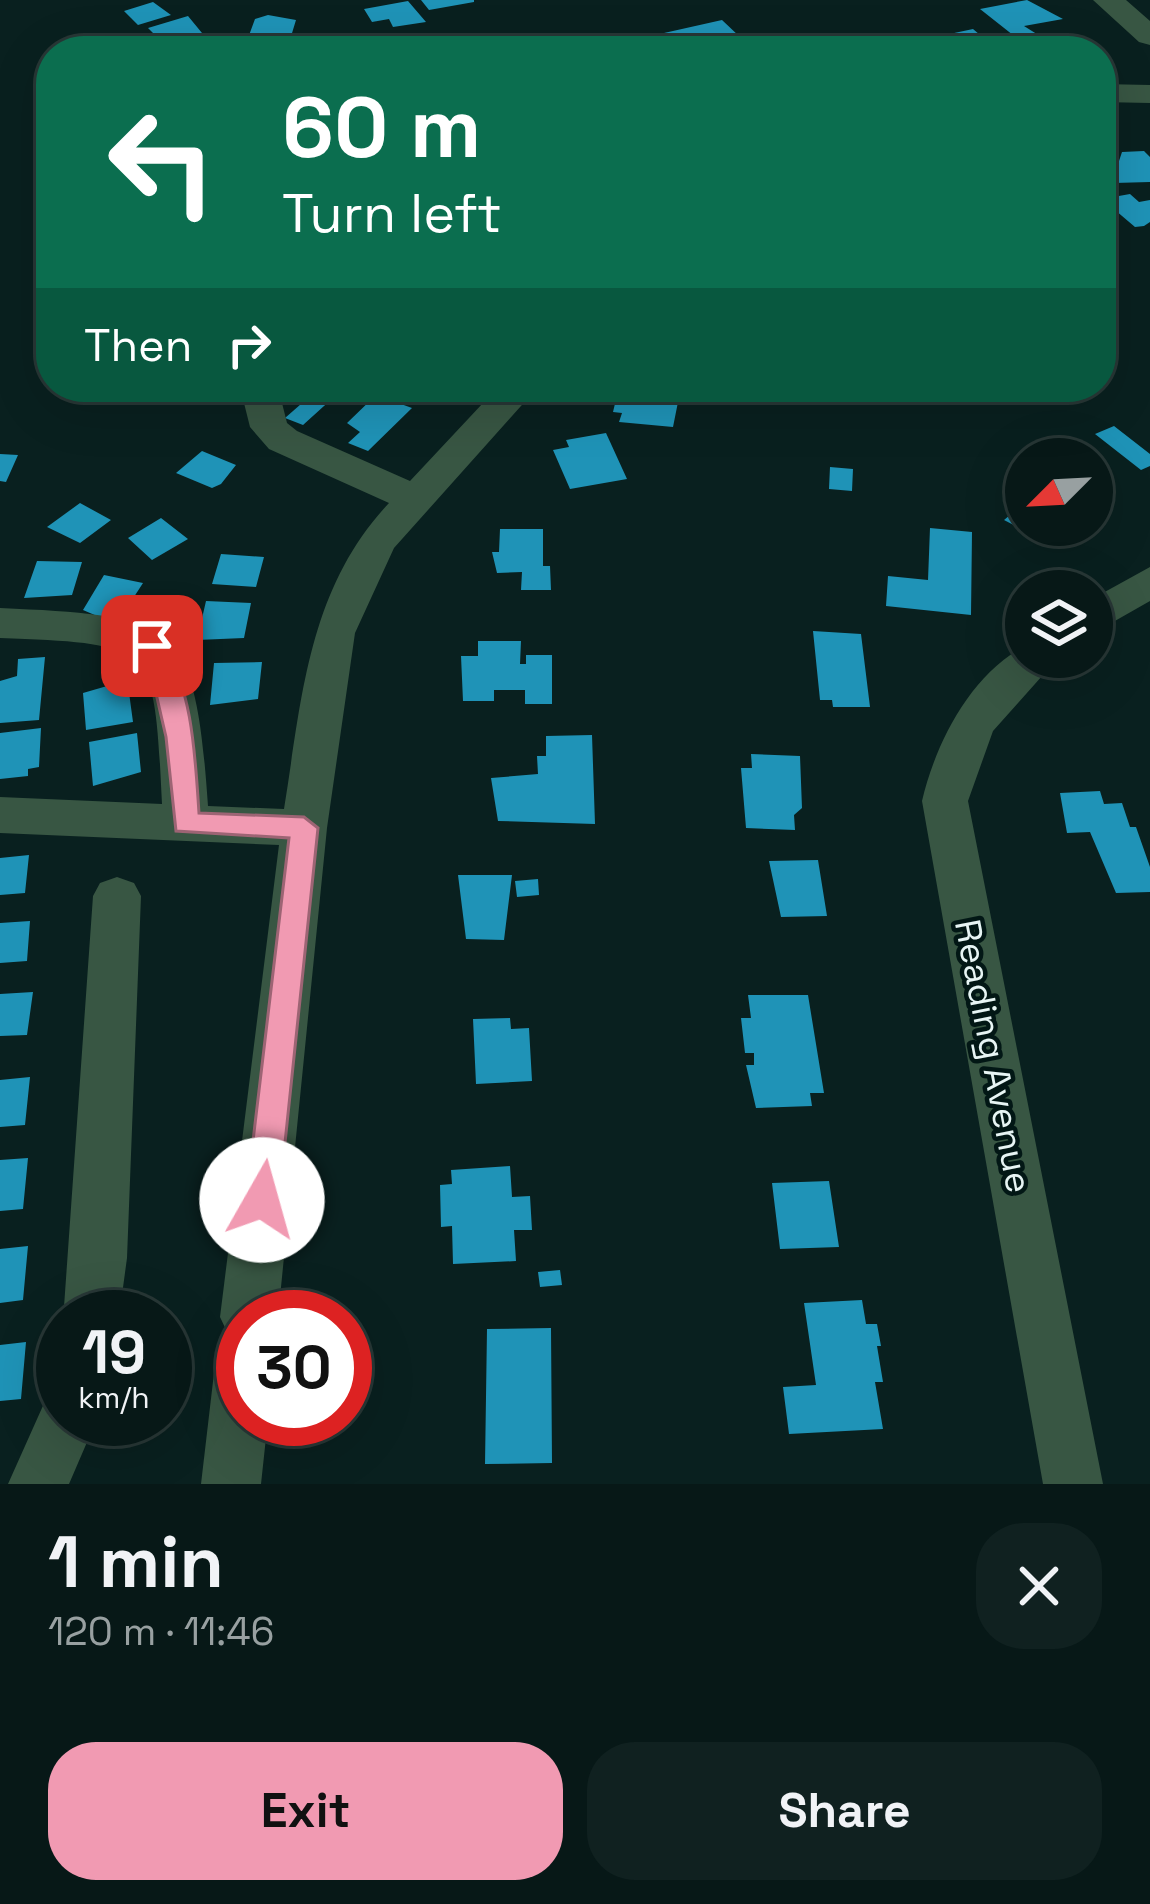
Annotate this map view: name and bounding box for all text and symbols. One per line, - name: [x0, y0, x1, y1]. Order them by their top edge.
- text: 60 m: [282, 74, 481, 182]
- icon: left: [84, 84, 240, 240]
- text: Turn left: [282, 179, 502, 248]
- icon: right: [216, 312, 282, 378]
- text: Then: [84, 317, 192, 374]
- north arrow: [1005, 438, 1113, 546]
- map controls: [1005, 438, 1113, 678]
- button: layers: [1005, 570, 1113, 678]
- pin: [101, 595, 203, 697]
- icon: arrive: [119, 613, 185, 679]
- street label: Reading Avenue: [944, 916, 1042, 1197]
- position arrow: [199, 1137, 325, 1263]
- speed limit sign: 30: [216, 1290, 372, 1446]
- text: 19: [82, 1314, 146, 1391]
- text: km/h: [78, 1378, 150, 1417]
- text: 1 min: [48, 1516, 224, 1608]
- button: close: [976, 1523, 1102, 1649]
- text: 120 m · 11:46: [48, 1607, 274, 1656]
- button: Exit: [48, 1742, 563, 1880]
- button: Share: [587, 1742, 1102, 1880]

